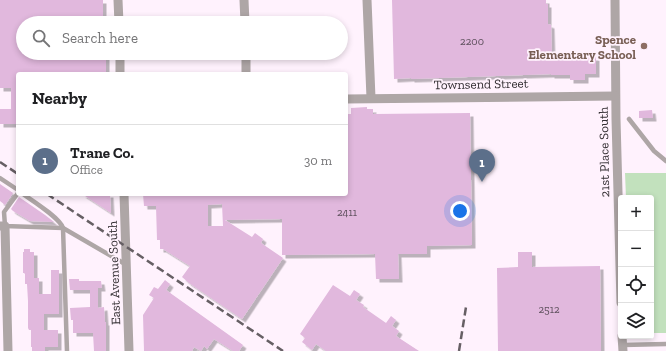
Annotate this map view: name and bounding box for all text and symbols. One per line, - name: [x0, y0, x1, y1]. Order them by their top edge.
- search box: [16, 16, 348, 60]
- icon: search: [30, 27, 52, 49]
- text: Search here: [62, 29, 138, 47]
- place label: Spence Elementary School: [528, 32, 637, 62]
- house number: 2200: [460, 35, 484, 48]
- marker: Spence Elementary School: [639, 41, 649, 51]
- street label: Townsend Street: [433, 76, 529, 92]
- text: Nearby: [32, 88, 87, 108]
- street label: 21st Place South: [596, 106, 612, 197]
- text: Trane Co.: [70, 144, 134, 162]
- pin: 1: [469, 149, 495, 182]
- text: 1: [42, 153, 48, 168]
- text: 30 m: [304, 153, 332, 168]
- text: Office: [70, 162, 103, 177]
- map controls: [618, 195, 654, 339]
- button: +: [618, 195, 654, 231]
- your location: [450, 201, 470, 221]
- house number: 2411: [337, 206, 358, 219]
- street label: East Avenue South: [105, 220, 123, 325]
- button: −: [618, 231, 654, 267]
- button: locate: [618, 267, 654, 303]
- house number: 2512: [538, 303, 560, 316]
- button: layers: [618, 303, 654, 339]

